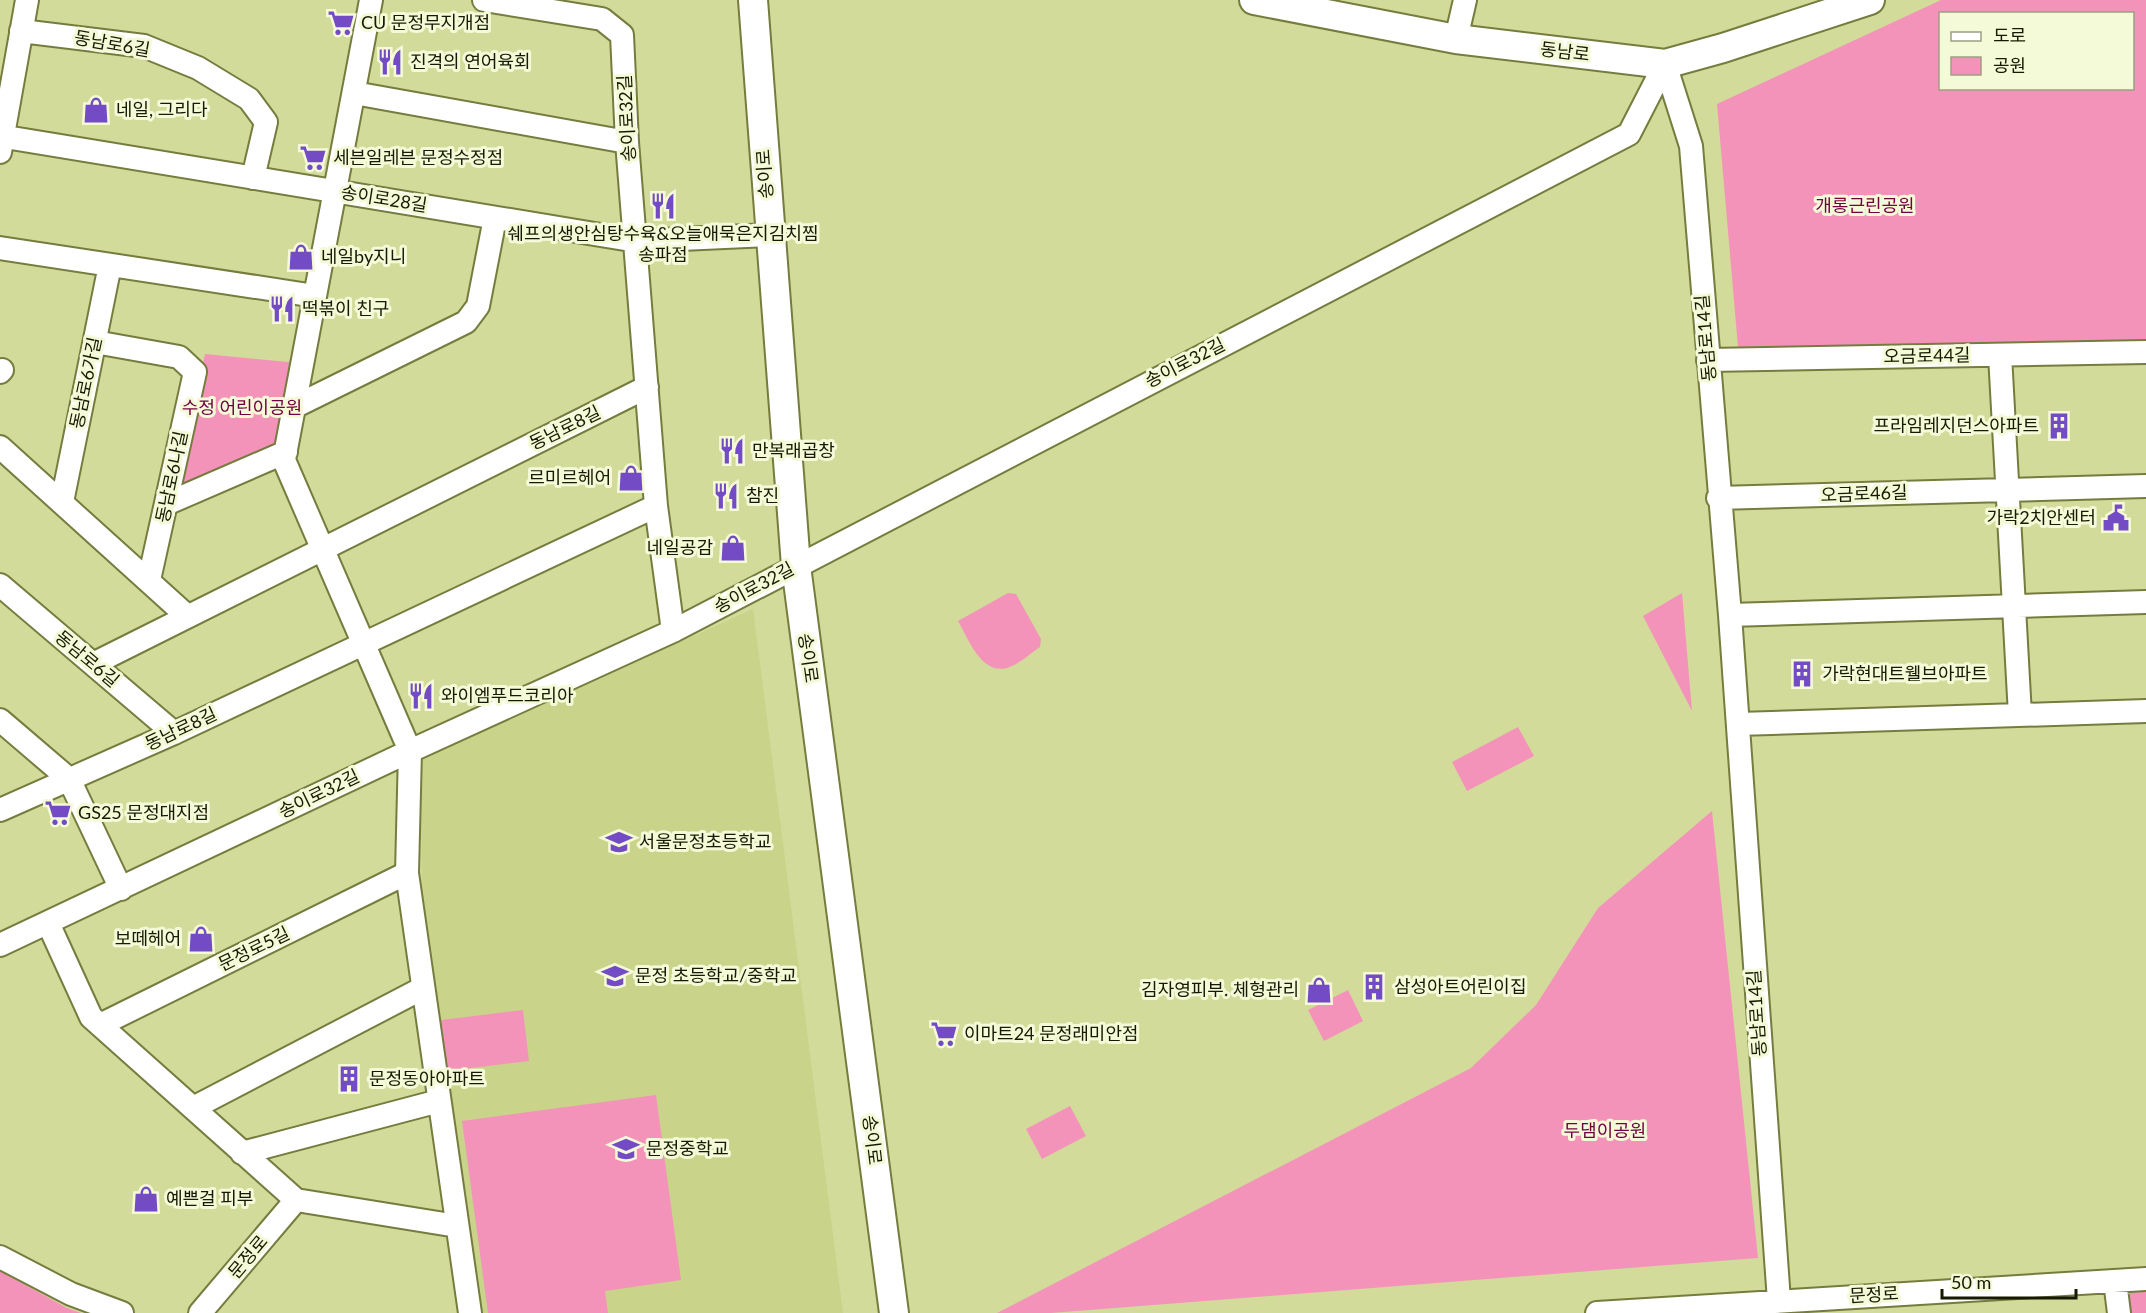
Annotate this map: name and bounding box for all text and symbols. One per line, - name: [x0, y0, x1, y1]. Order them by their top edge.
- supermarket icon: CU 문정무지개점: [326, 8, 356, 38]
- place label: CU 문정무지개점: [361, 11, 490, 33]
- legend: [1939, 12, 2134, 90]
- text: 도로: [1993, 24, 2026, 46]
- street label: 동남로6길: [73, 26, 152, 61]
- street label: 동남로: [1539, 37, 1591, 65]
- restaurant icon: 진격의 연어육회: [375, 47, 405, 77]
- place label: 진격의 연어육회: [410, 50, 531, 72]
- text: 공원: [1993, 54, 2026, 76]
- street label: 송이로32길: [613, 74, 639, 162]
- shop icon: 네일, 그리다: [81, 95, 111, 125]
- place label: 네일, 그리다: [116, 98, 208, 120]
- supermarket icon: 세븐일레븐 문정수정점: [298, 143, 328, 173]
- place label: 세븐일레븐 문정수정점: [333, 146, 503, 168]
- street label: 송이로: [751, 149, 777, 200]
- street label: 송이로28길: [339, 180, 429, 216]
- restaurant icon: 쉐프의생안심탕수육&오늘애묵은지김치찜 송파점: [648, 191, 678, 221]
- park label: 개롱근린공원: [1815, 194, 1915, 216]
- place label: 쉐프의생안심탕수육&오늘애묵은지김치찜 송파점: [508, 222, 818, 265]
- shop icon: 네일by지니: [286, 242, 316, 272]
- place label: 네일by지니: [321, 245, 406, 267]
- restaurant icon: 떡볶이 친구: [267, 294, 297, 324]
- street label: 동남로14길: [1690, 294, 1720, 382]
- place label: 떡볶이 친구: [302, 297, 389, 319]
- street label: 송이로32길: [1141, 333, 1228, 392]
- street label: 동남로6가길: [65, 335, 105, 431]
- street label: 오금로44길: [1883, 343, 1971, 367]
- park label: 수정 어린이공원: [182, 396, 302, 418]
- street label: 동남로8길: [525, 400, 604, 454]
- building icon: 프라임레지던스아파트: [2044, 411, 2074, 441]
- place label: 프라임레지던스아파트: [1873, 414, 2039, 436]
- street label: 동남로6나길: [151, 429, 191, 525]
- restaurant icon: 만복래곱창: [717, 436, 747, 466]
- place label: 만복래곱창: [752, 439, 835, 461]
- shop icon: 르미르헤어: [616, 463, 646, 493]
- place label: 르미르헤어: [528, 466, 611, 488]
- street label: 오금로46길: [1820, 480, 1908, 506]
- restaurant icon: 참진: [711, 481, 741, 511]
- place label: 참진: [746, 484, 779, 506]
- public building icon: 가락2치안센터: [2101, 503, 2131, 533]
- place label: 가락2치안센터: [1986, 506, 2096, 528]
- shop icon: 네일공감: [718, 533, 748, 563]
- place label: 네일공감: [647, 536, 713, 558]
- street label: 송이로32길: [710, 557, 797, 617]
- street label: 동남로6길: [51, 625, 124, 691]
- street label: 송이로: [795, 632, 823, 684]
- building icon: 가락현대트웰브아파트: [1787, 659, 1817, 689]
- place label: 가락현대트웰브아파트: [1822, 662, 1988, 684]
- restaurant icon: 와이엠푸드코리아: [406, 681, 436, 711]
- place label: 와이엠푸드코리아: [441, 684, 574, 706]
- street label: 동남로8길: [141, 702, 220, 754]
- street label: 송이로32길: [275, 764, 363, 822]
- supermarket icon: GS25 문정대지점: [43, 798, 73, 828]
- place label: GS25 문정대지점: [78, 801, 209, 823]
- school or university icon: 서울문정초등학교: [604, 827, 634, 857]
- place label: 서울문정초등학교: [639, 830, 771, 852]
- street label: 문정로5길: [214, 921, 293, 975]
- shop icon: 보떼헤어: [186, 924, 216, 954]
- place label: 보떼헤어: [115, 927, 181, 949]
- school or university icon: 문정 초등학교/중학교: [600, 961, 630, 991]
- place label: 문정 초등학교/중학교: [635, 964, 797, 986]
- street label: 동남로14길: [1742, 969, 1770, 1057]
- building icon: 삼성아트어린이집: [1359, 972, 1389, 1002]
- shop icon: 김자영피부. 체형관리: [1304, 975, 1334, 1005]
- place label: 삼성아트어린이집: [1394, 975, 1526, 997]
- place label: 김자영피부. 체형관리: [1141, 978, 1299, 1000]
- supermarket icon: 이마트24 문정래미안점: [929, 1019, 959, 1049]
- place label: 이마트24 문정래미안점: [964, 1022, 1139, 1044]
- building icon: 문정동아아파트: [334, 1064, 364, 1094]
- place label: 문정동아아파트: [369, 1067, 485, 1089]
- street label: 송이로: [859, 1114, 887, 1166]
- park label: 두댐이공원: [1564, 1119, 1646, 1141]
- school or university icon: 문정중학교: [611, 1134, 641, 1164]
- place label: 문정중학교: [646, 1137, 729, 1159]
- shop icon: 예쁜걸 피부: [131, 1184, 161, 1214]
- place label: 예쁜걸 피부: [166, 1187, 253, 1209]
- street label: 문정로: [223, 1230, 272, 1282]
- scale bar: [1942, 1262, 2076, 1300]
- text: 50 m: [1951, 1271, 1991, 1293]
- street label: 문정로: [1849, 1282, 1899, 1306]

